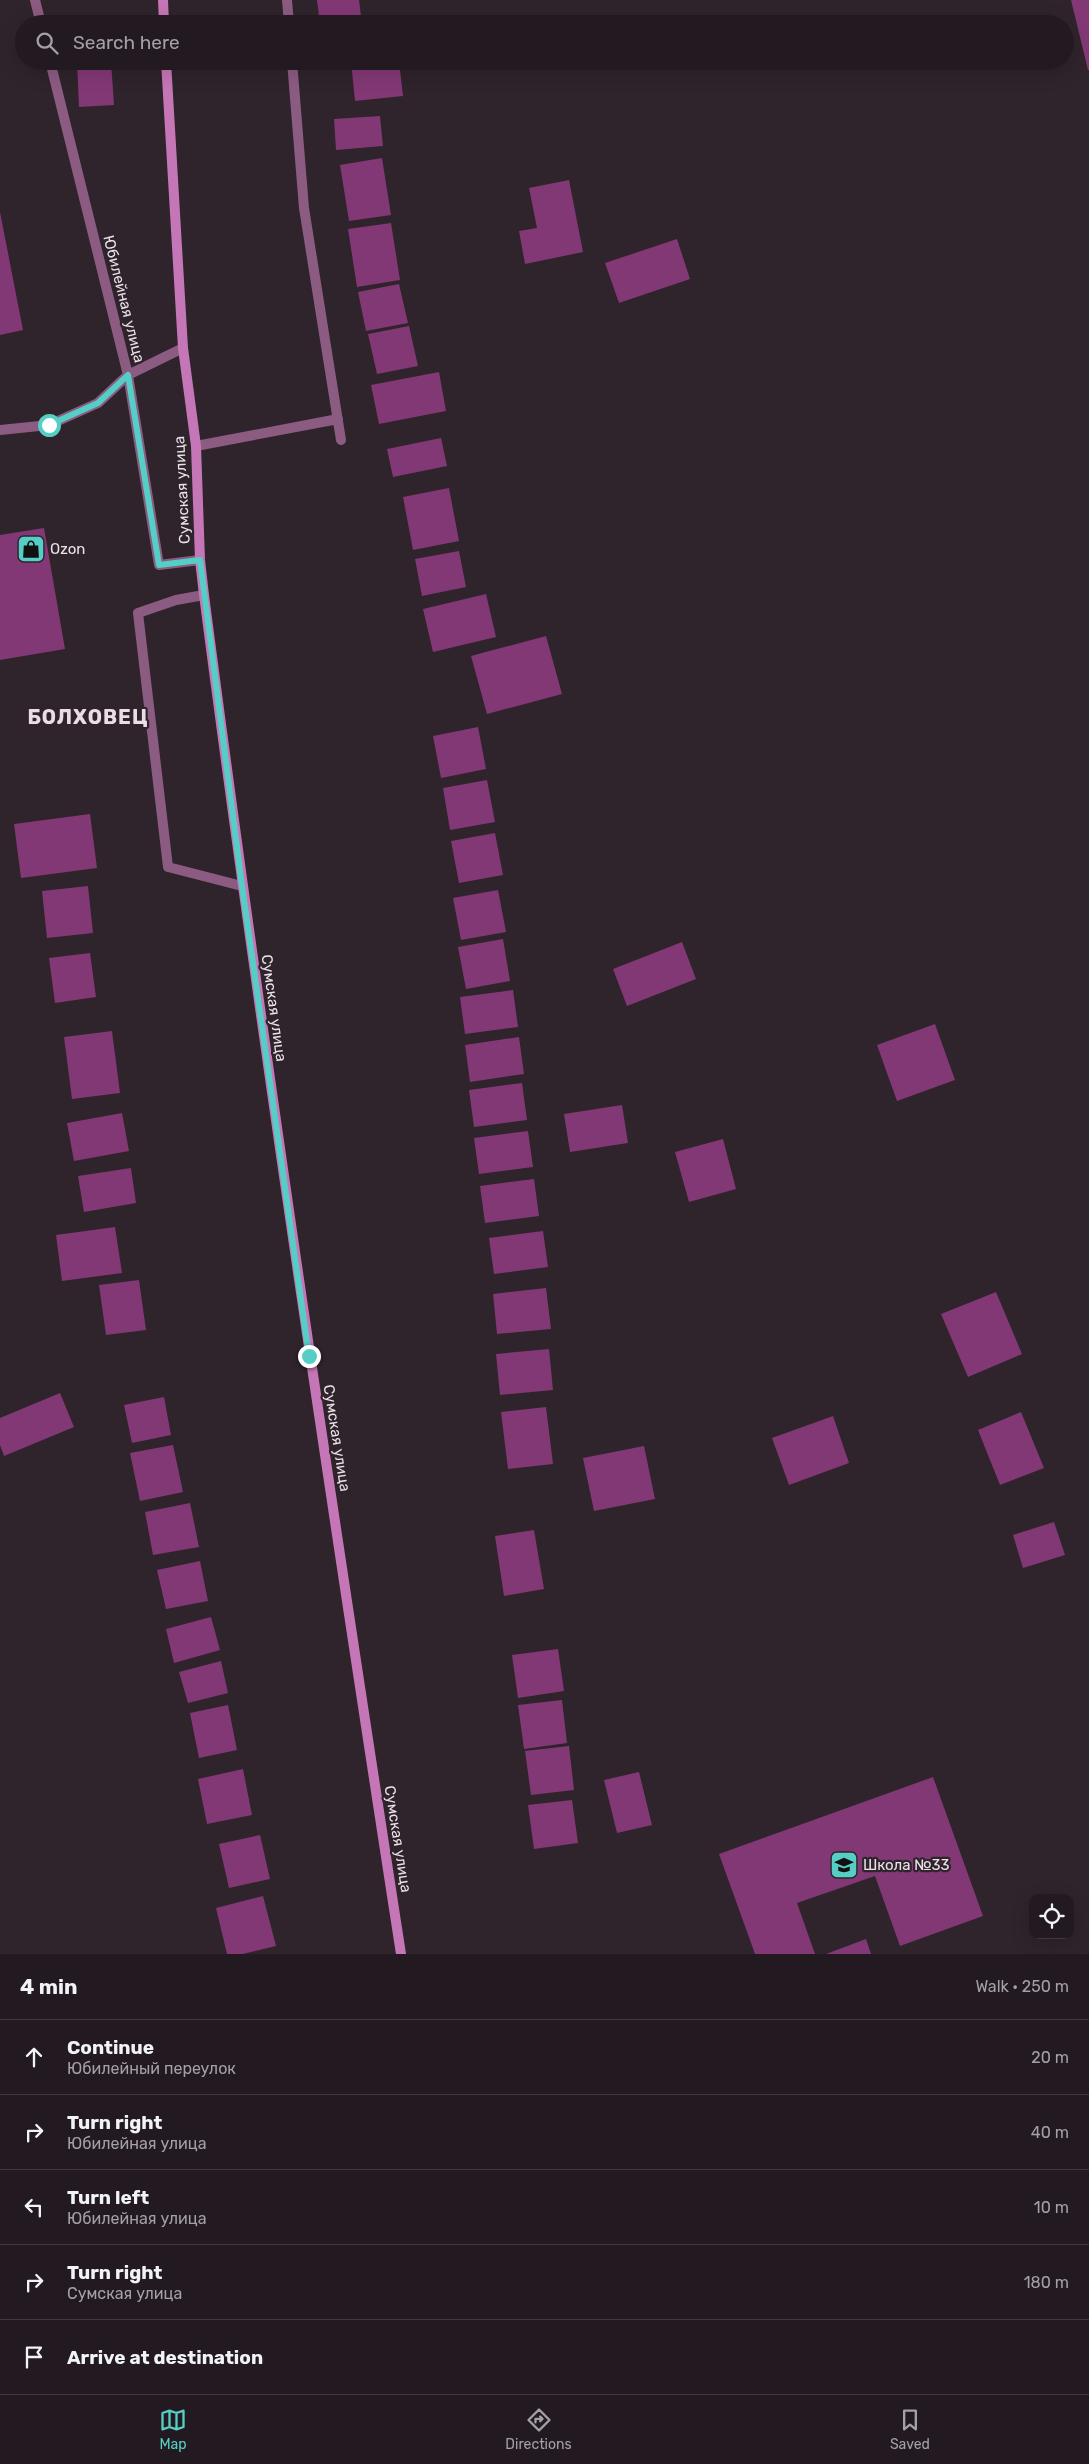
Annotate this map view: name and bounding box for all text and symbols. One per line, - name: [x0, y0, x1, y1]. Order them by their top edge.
- search box: [15, 15, 1074, 70]
- icon: search: [33, 29, 61, 57]
- text: Search here: [73, 31, 180, 54]
- street label: Юбилейная улица: [99, 233, 149, 365]
- route start: [38, 414, 61, 437]
- street label: Сумская улица: [170, 436, 194, 544]
- shop icon: Ozon: [16, 534, 46, 564]
- place label: Ozon: [50, 540, 85, 558]
- district label: БОЛХОВЕЦ: [28, 705, 148, 729]
- street label: Сумская улица: [258, 953, 290, 1063]
- route end: [298, 1345, 321, 1368]
- street label: Сумская улица: [320, 1383, 354, 1493]
- street label: Сумская улица: [381, 1784, 415, 1894]
- school or university icon: Школа №33: [829, 1850, 859, 1880]
- place label: Школа №33: [863, 1856, 950, 1874]
- map controls: [1029, 1894, 1074, 1939]
- button: locate: [1029, 1894, 1074, 1939]
- text: 4 min: [20, 1974, 78, 1999]
- text: Walk · 250 m: [975, 1977, 1069, 1996]
- text: Continue: [67, 2036, 154, 2059]
- icon: ahead: [20, 2043, 48, 2071]
- text: 20 m: [1031, 2048, 1069, 2067]
- text: Юбилейный переулок: [67, 2059, 236, 2078]
- text: Turn right: [67, 2111, 162, 2134]
- icon: right: [20, 2118, 48, 2146]
- text: 40 m: [1031, 2123, 1069, 2142]
- text: Юбилейная улица: [67, 2134, 206, 2153]
- text: Turn left: [67, 2186, 149, 2209]
- icon: left: [20, 2193, 48, 2221]
- text: 10 m: [1034, 2198, 1069, 2217]
- text: Юбилейная улица: [67, 2209, 206, 2228]
- text: Turn right: [67, 2261, 162, 2284]
- icon: right: [20, 2268, 48, 2296]
- text: 180 m: [1024, 2273, 1069, 2292]
- text: Сумская улица: [67, 2284, 182, 2303]
- icon: arrive: [20, 2343, 48, 2371]
- text: Arrive at destination: [67, 2346, 263, 2369]
- tab: Map: [159, 2406, 187, 2453]
- tab: Directions: [505, 2406, 572, 2453]
- tab: Saved: [890, 2406, 930, 2453]

